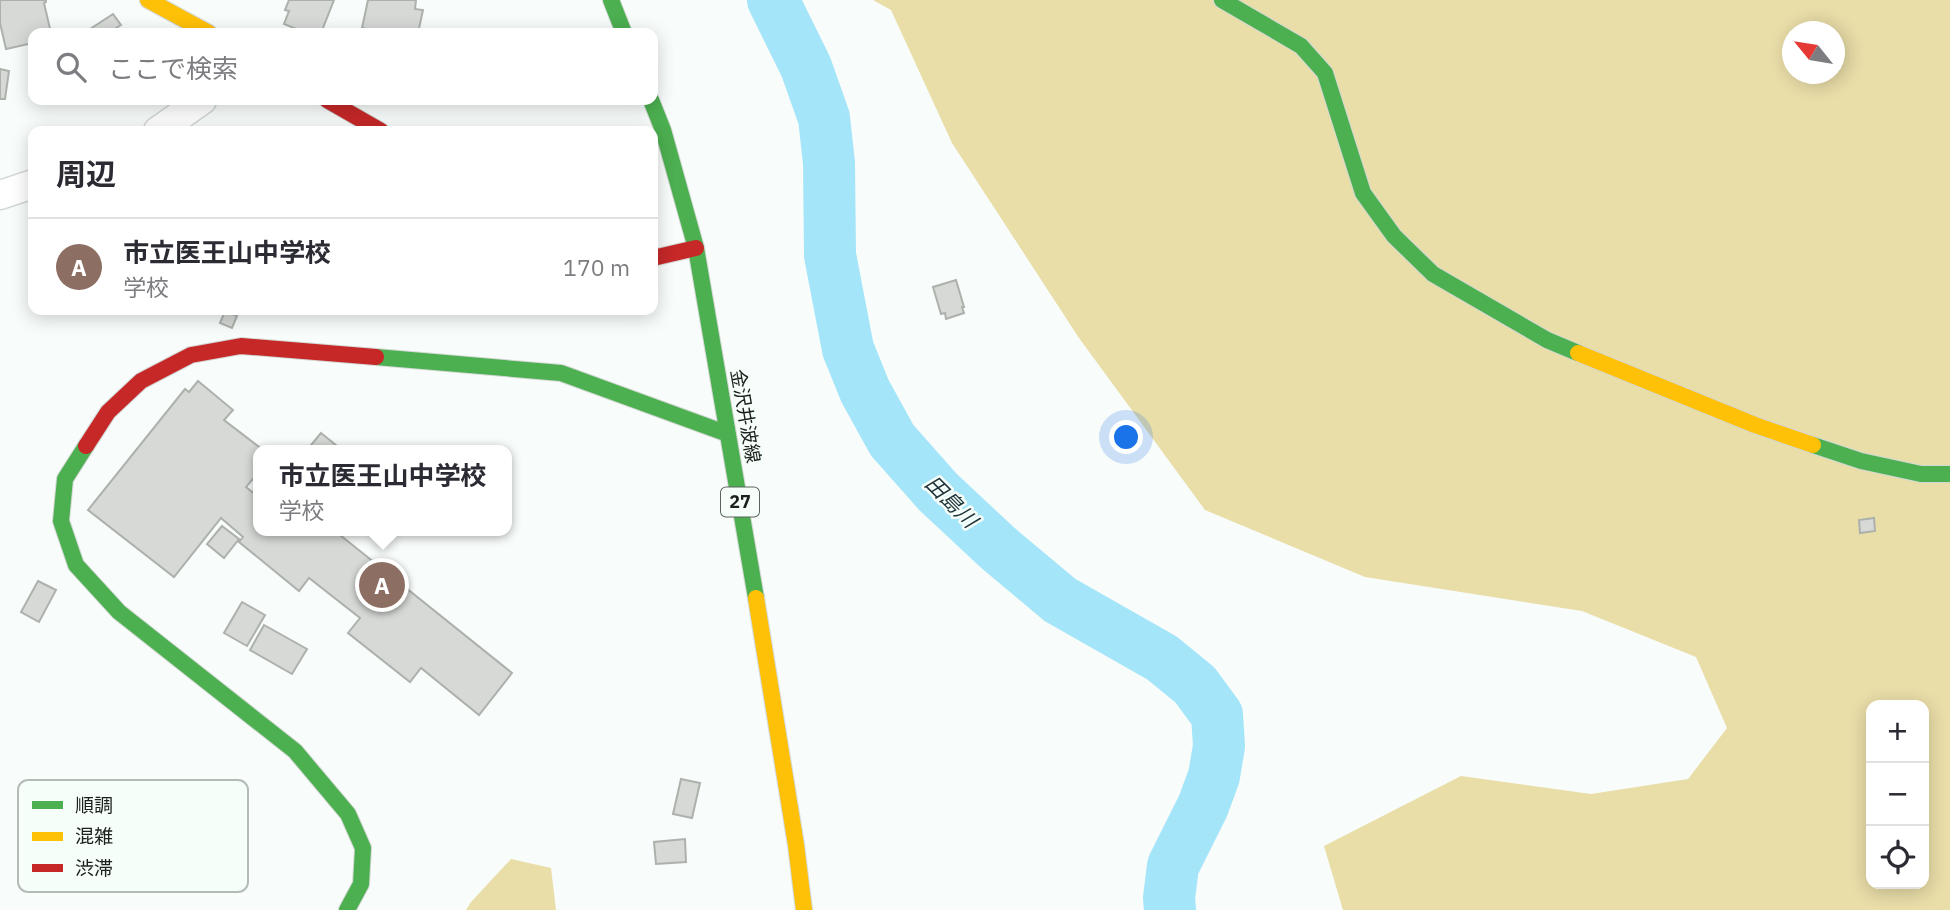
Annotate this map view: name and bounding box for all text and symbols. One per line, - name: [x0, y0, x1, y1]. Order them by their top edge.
- north arrow: [1782, 21, 1845, 84]
- search box: [28, 28, 658, 105]
- icon: search: [52, 48, 90, 86]
- text: ここで検索: [108, 51, 238, 85]
- text: 周辺: [56, 154, 116, 193]
- text: 市立医王山中学校: [123, 235, 331, 269]
- text: A: [71, 252, 87, 282]
- text: 170 m: [563, 252, 630, 282]
- text: 学校: [123, 272, 169, 302]
- street label: 金沢井波線: [726, 367, 766, 465]
- your location: [1109, 420, 1143, 454]
- popup: [253, 445, 512, 536]
- text: 市立医王山中学校: [278, 458, 487, 492]
- water label: 田島川: [920, 469, 985, 535]
- road number: 27: [721, 488, 759, 516]
- text: 学校: [278, 495, 324, 525]
- pin: A: [359, 559, 405, 611]
- map controls: [1866, 700, 1929, 889]
- button: +: [1866, 700, 1929, 763]
- button: −: [1866, 763, 1929, 826]
- legend: [18, 780, 248, 892]
- text: 順調: [75, 793, 113, 817]
- text: 混雑: [75, 824, 113, 848]
- button: locate: [1866, 826, 1929, 889]
- text: 渋滞: [75, 856, 113, 880]

